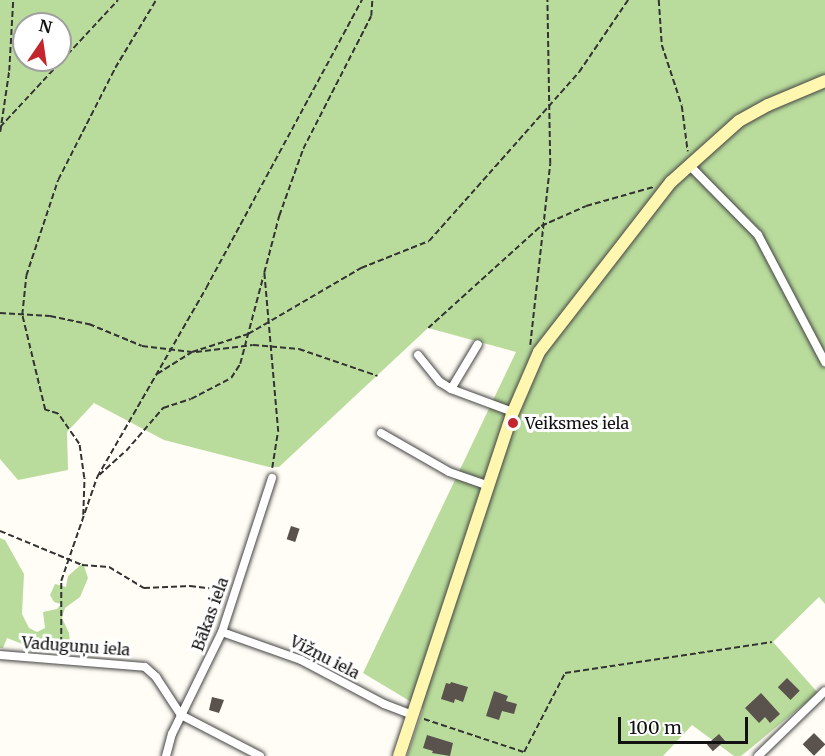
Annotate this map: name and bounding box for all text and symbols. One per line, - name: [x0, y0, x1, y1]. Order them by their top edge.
- north arrow: [12, 12, 72, 72]
- text: N: [37, 15, 54, 38]
- place label: Veiksmes iela: [525, 413, 629, 433]
- marker: Veiksmes iela: [506, 416, 520, 430]
- street label: Bākas iela: [188, 574, 232, 654]
- street label: Vižņu iela: [287, 631, 363, 683]
- street label: Vaduguņu iela: [21, 633, 131, 659]
- scale bar: [621, 705, 752, 743]
- text: 100 m: [629, 716, 682, 739]

